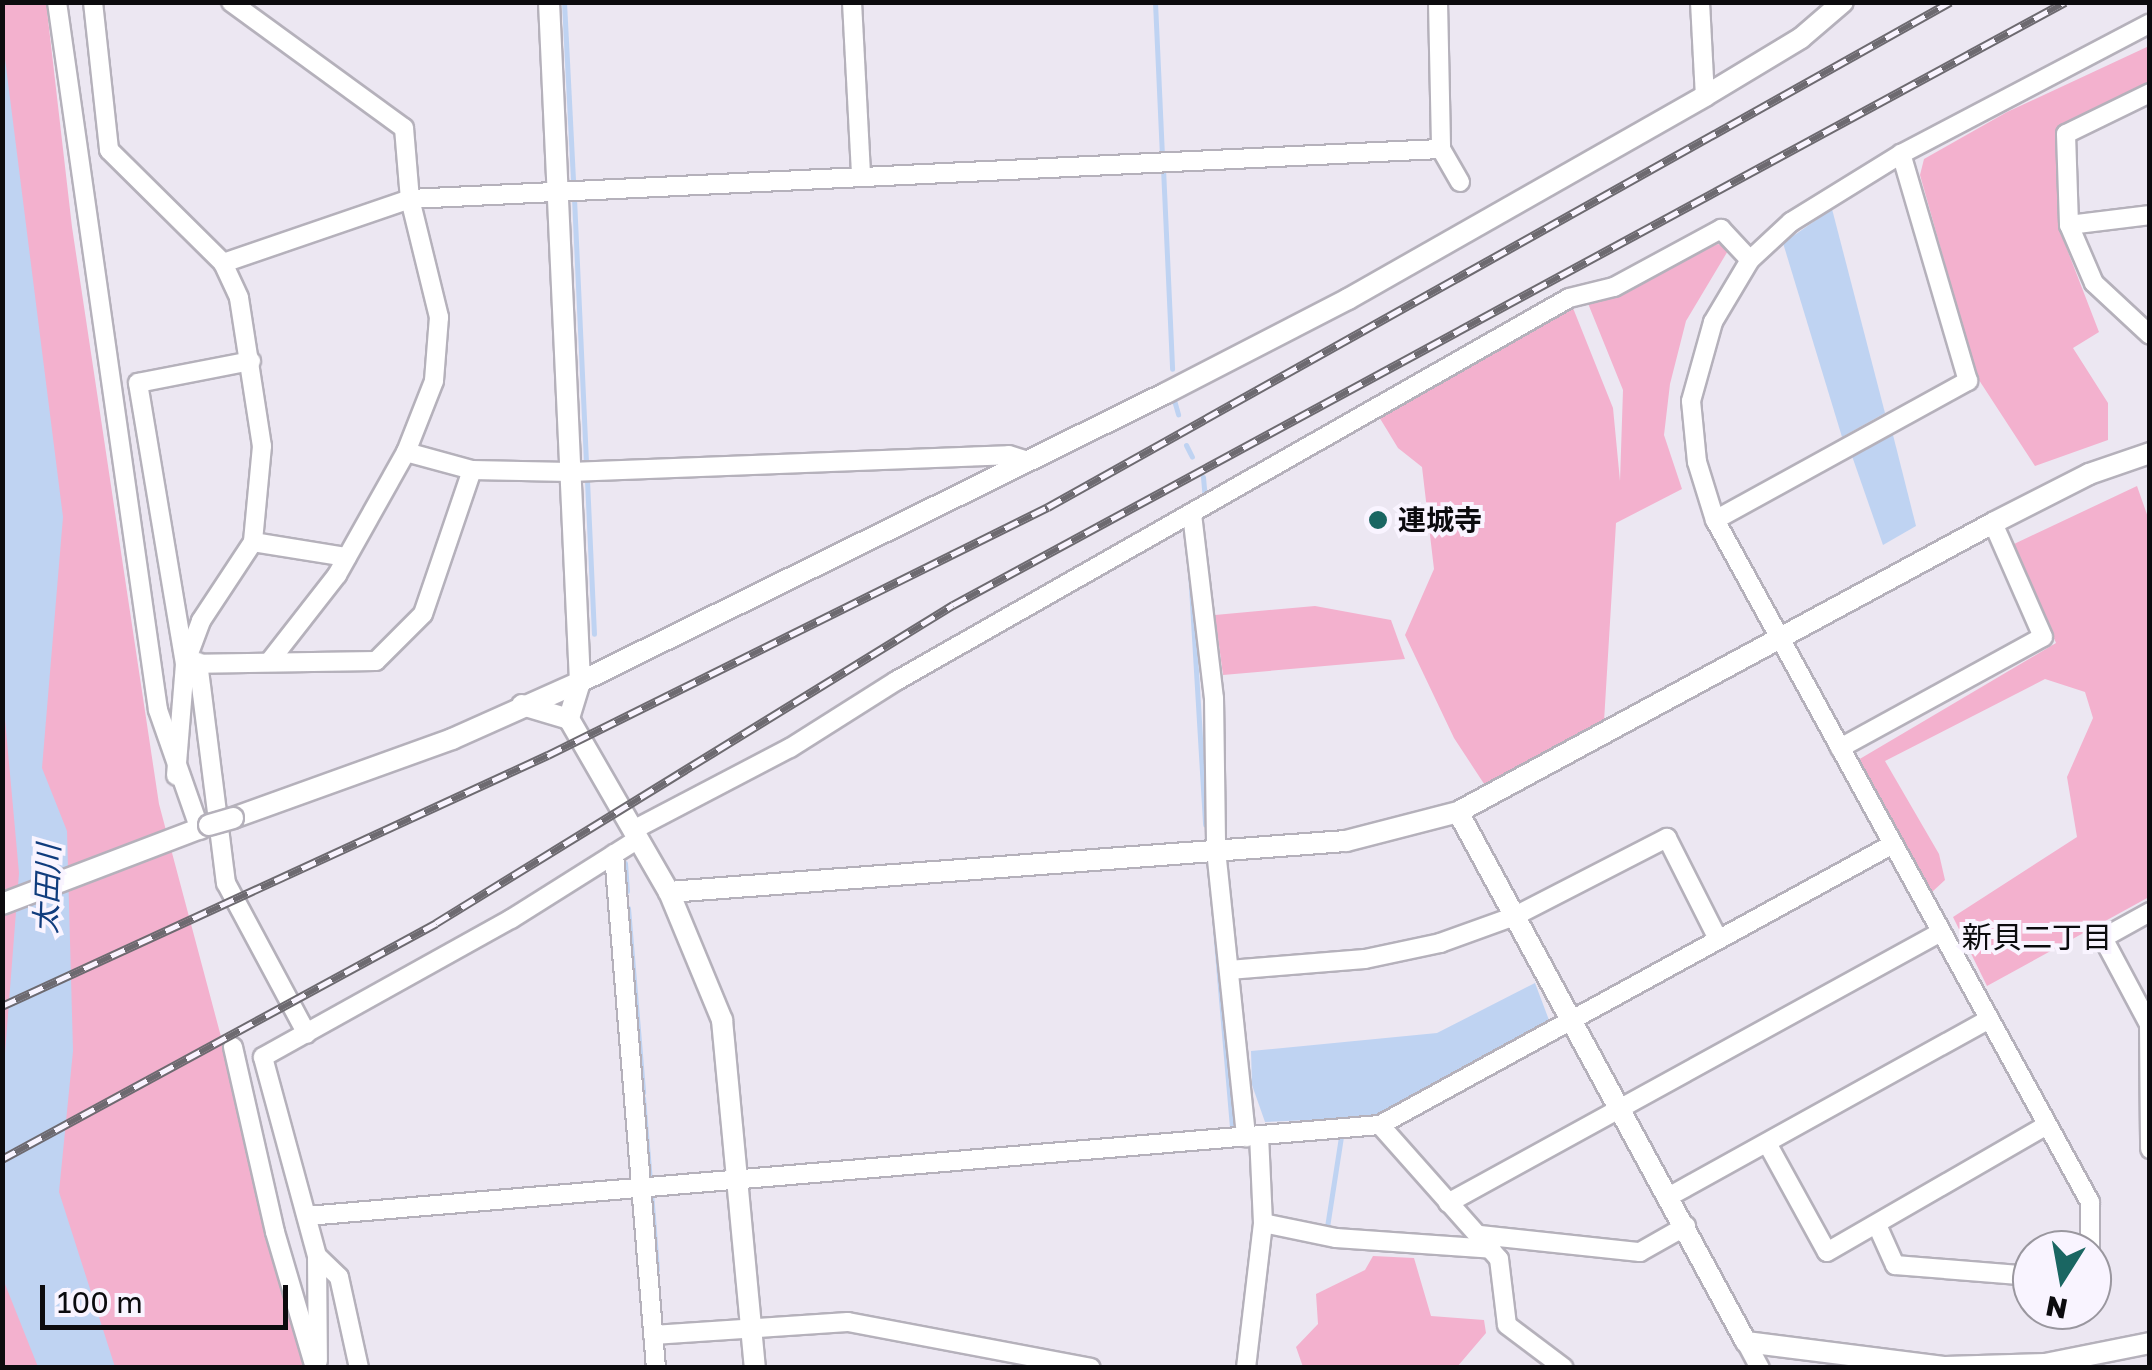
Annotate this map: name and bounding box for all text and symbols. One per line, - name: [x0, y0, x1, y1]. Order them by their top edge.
- place label: 連城寺: [1398, 503, 1482, 537]
- marker: 連城寺: [1367, 509, 1389, 531]
- water label: 太田川: [27, 843, 67, 935]
- district label: 新貝二丁目: [1962, 919, 2112, 955]
- north arrow: [2012, 1230, 2112, 1330]
- scale bar: [45, 1265, 292, 1327]
- text: 100 m: [57, 1284, 143, 1320]
- text: N: [2043, 1290, 2070, 1326]

